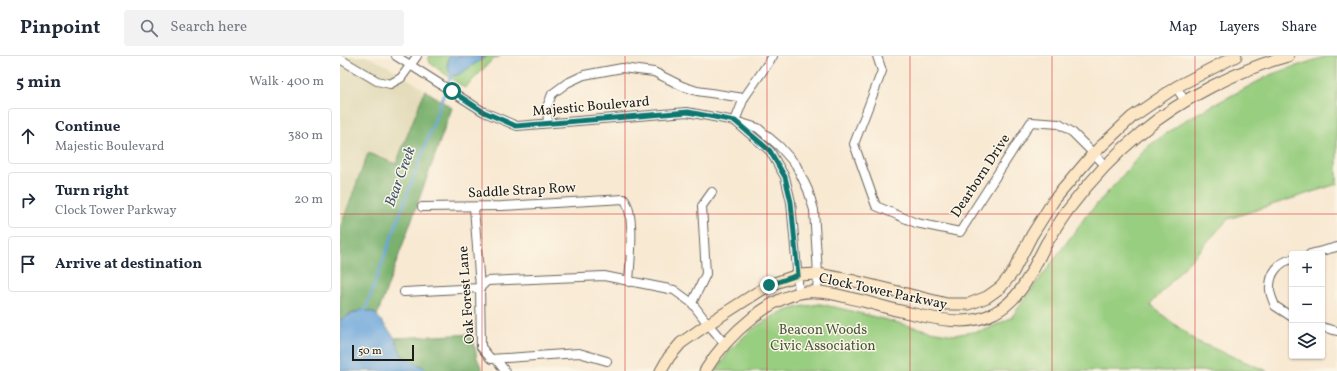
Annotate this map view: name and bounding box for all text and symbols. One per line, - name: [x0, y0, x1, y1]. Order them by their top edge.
- search box: [124, 10, 404, 46]
- text: Pinpoint: [20, 15, 100, 41]
- icon: search: [138, 17, 160, 39]
- text: Search here: [170, 17, 247, 38]
- text: Map: [1169, 18, 1197, 37]
- text: Layers: [1219, 18, 1259, 37]
- text: Share: [1281, 18, 1317, 37]
- text: 5 min: [16, 71, 61, 94]
- text: Walk · 400 m: [249, 73, 324, 91]
- route start: [443, 82, 461, 100]
- street label: Majestic Boulevard: [532, 92, 651, 122]
- text: Continue: [55, 117, 120, 138]
- icon: ahead: [17, 125, 39, 147]
- text: 380 m: [288, 127, 323, 145]
- street label: Dearborn Drive: [947, 130, 1015, 221]
- text: Majestic Boulevard: [55, 138, 164, 156]
- water label: Bear Creek: [380, 144, 422, 210]
- street label: Saddle Strap Row: [468, 179, 577, 203]
- text: Turn right: [55, 181, 129, 202]
- icon: right: [17, 189, 39, 211]
- text: 20 m: [294, 191, 323, 209]
- text: Clock Tower Parkway: [55, 202, 176, 220]
- street label: Oak Forest Lane: [454, 245, 480, 345]
- map controls: [1289, 251, 1325, 359]
- button: +: [1289, 251, 1325, 287]
- icon: arrive: [17, 253, 39, 275]
- text: Arrive at destination: [55, 254, 202, 275]
- street label: Clock Tower Parkway: [817, 269, 949, 315]
- route end: [760, 276, 778, 294]
- button: −: [1289, 287, 1325, 323]
- park label: Beacon Woods Civic Association: [770, 321, 876, 356]
- button: layers: [1289, 323, 1325, 359]
- scale bar: [352, 343, 414, 362]
- text: 50 m: [358, 344, 382, 359]

